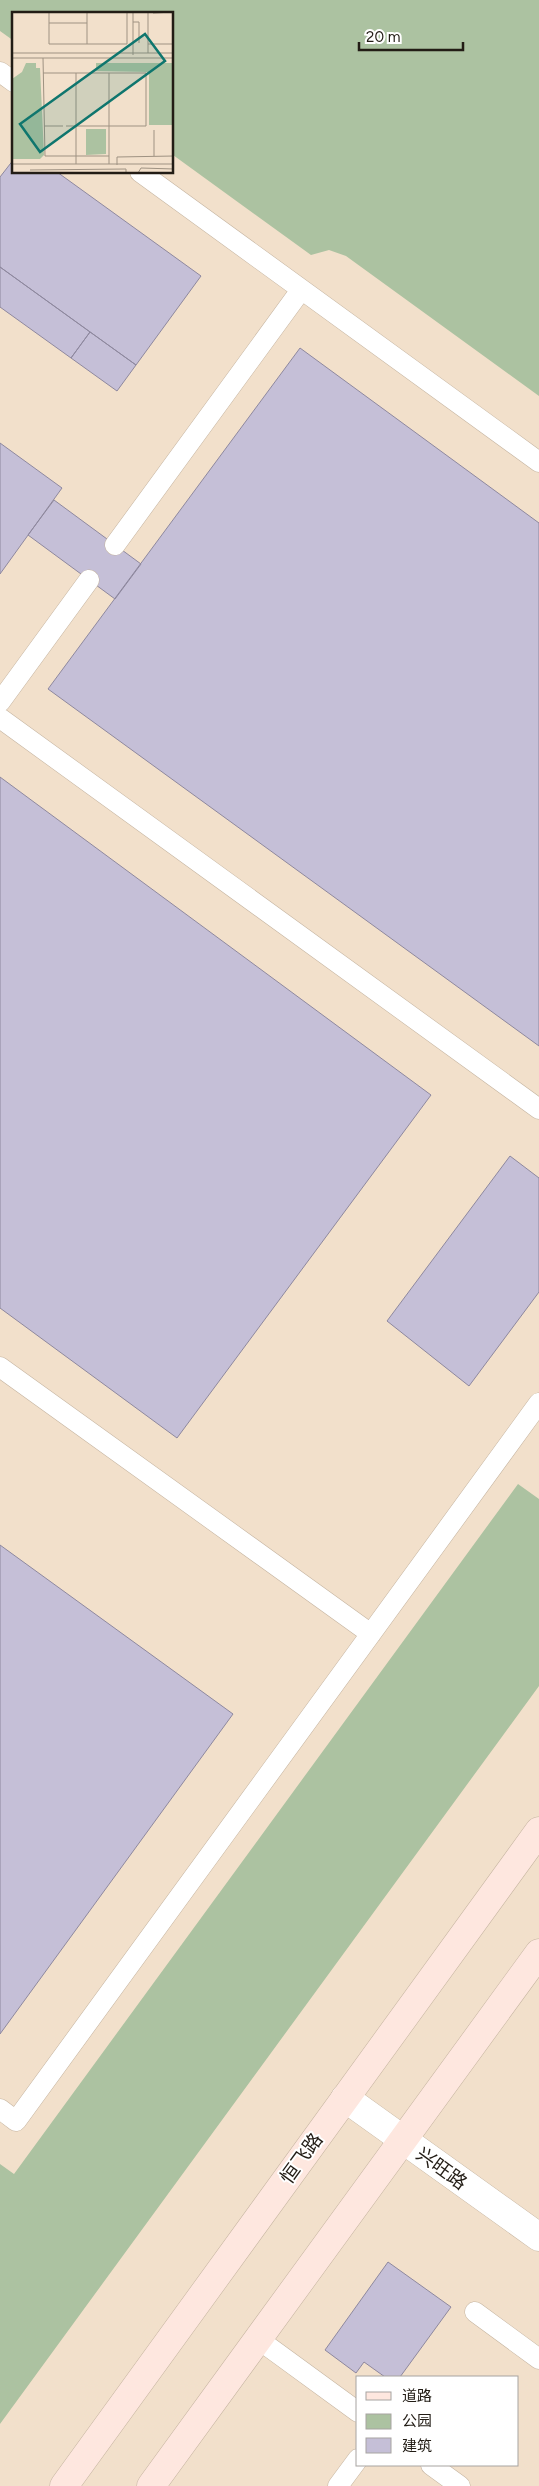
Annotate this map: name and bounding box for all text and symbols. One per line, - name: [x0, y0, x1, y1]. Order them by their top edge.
- inset map: [12, 12, 174, 174]
- scale bar: [359, 20, 463, 52]
- text: 20 m: [366, 28, 400, 46]
- street label: 恒飞路: [275, 2128, 327, 2188]
- street label: 兴旺路: [412, 2142, 472, 2194]
- legend: [356, 2376, 519, 2466]
- text: 道路: [402, 2387, 432, 2405]
- text: 公园: [402, 2412, 432, 2430]
- text: 建筑: [402, 2437, 432, 2455]

